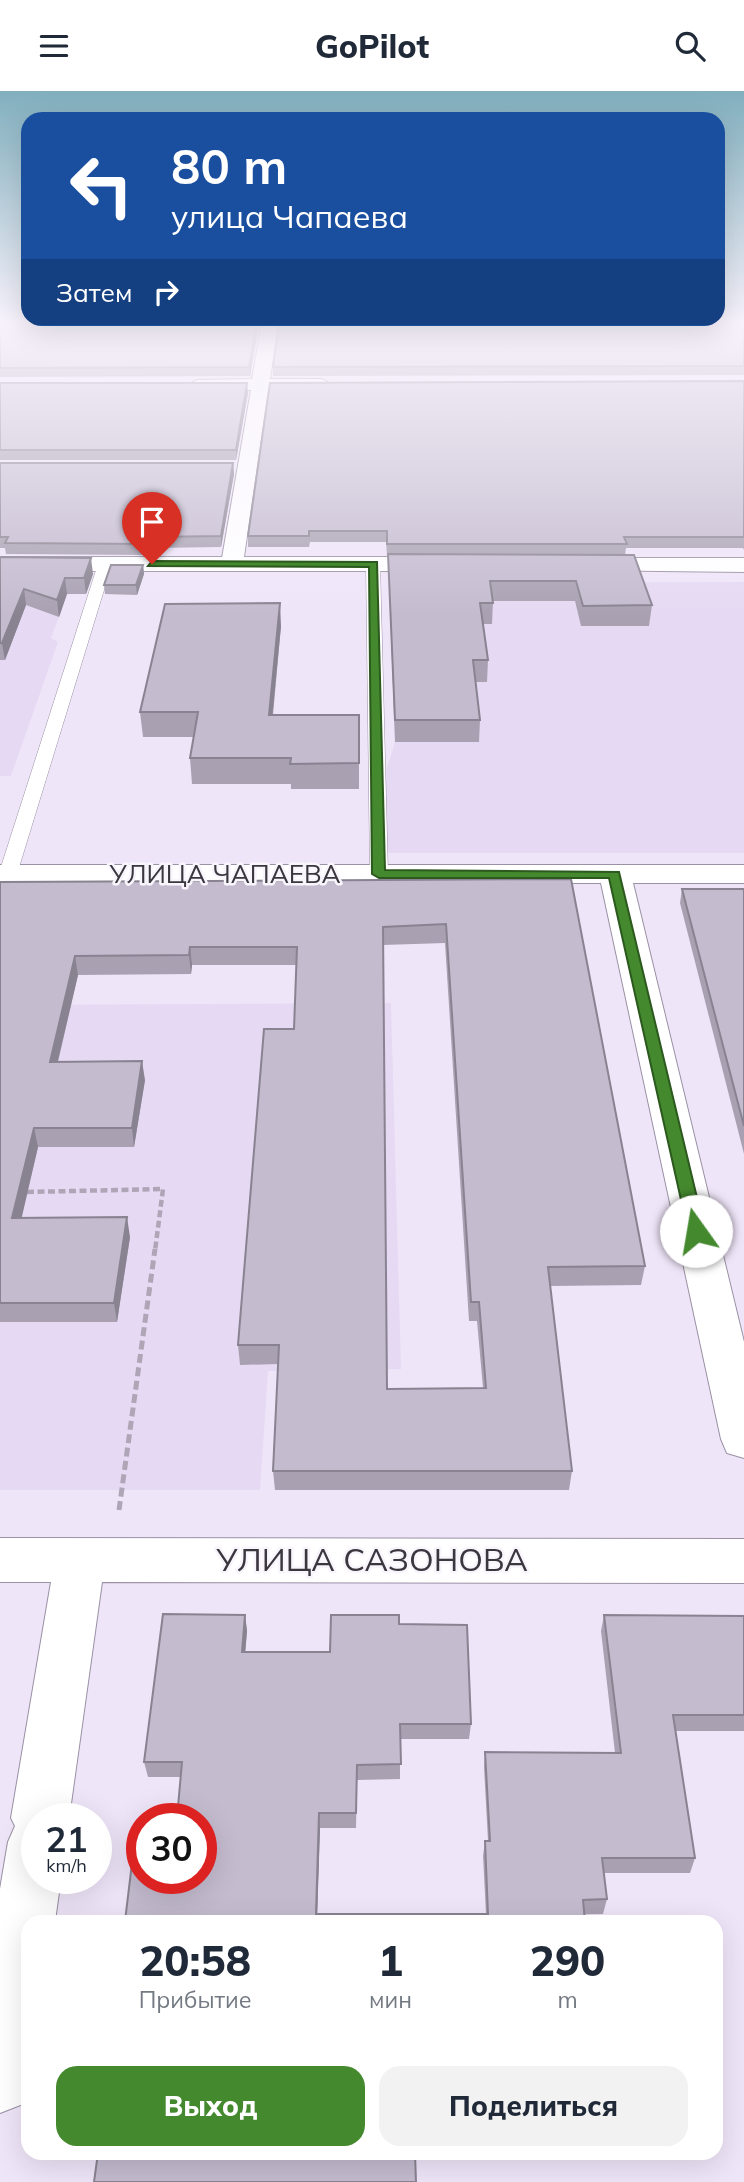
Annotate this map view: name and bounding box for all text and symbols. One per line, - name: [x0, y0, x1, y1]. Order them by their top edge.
- text: GoPilot: [315, 26, 429, 66]
- icon: menu: [35, 27, 73, 65]
- icon: search: [671, 27, 709, 65]
- text: 80 m: [171, 135, 287, 196]
- icon: left: [56, 140, 147, 231]
- text: улица Чапаева: [171, 196, 408, 236]
- icon: right: [147, 273, 185, 311]
- text: Затем: [56, 276, 133, 309]
- pin: [122, 492, 182, 564]
- icon: arrive: [133, 503, 171, 541]
- street label: УЛИЦА ЧАПАЕВА: [108, 857, 341, 890]
- position arrow: [659, 1194, 733, 1268]
- street label: УЛИЦА САЗОНОВА: [215, 1539, 528, 1579]
- speed limit sign: 30: [126, 1803, 217, 1894]
- text: 21: [45, 1817, 88, 1861]
- text: km/h: [46, 1854, 87, 1877]
- text: 20:58: [139, 1934, 251, 1987]
- text: 1: [378, 1934, 403, 1987]
- text: 290: [530, 1934, 605, 1987]
- text: Прибытие: [139, 1985, 251, 2014]
- text: мин: [369, 1985, 412, 2014]
- text: m: [557, 1985, 578, 2014]
- button: Выход: [56, 2066, 365, 2146]
- button: Поделиться: [379, 2066, 688, 2146]

